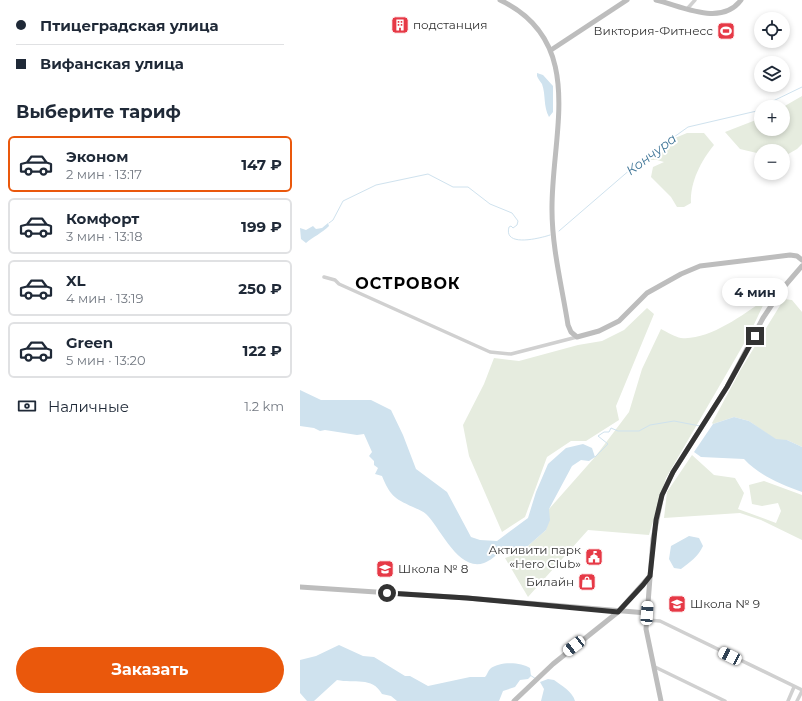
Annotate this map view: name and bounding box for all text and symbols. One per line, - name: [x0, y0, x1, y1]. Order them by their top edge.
- map controls: [754, 12, 790, 180]
- button: locate: [754, 12, 790, 48]
- building icon: подстанция: [390, 15, 410, 35]
- text: Птицеградская улица: [40, 16, 219, 35]
- place label: подстанция: [413, 17, 488, 32]
- sports icon: Виктория-Фитнесс: [716, 21, 736, 41]
- place label: Виктория-Фитнесс: [594, 23, 713, 38]
- text: Вифанская улица: [40, 54, 184, 73]
- button: layers: [754, 56, 790, 92]
- button: +: [754, 100, 790, 136]
- text: Выберите тариф: [16, 101, 181, 123]
- water label: Кончура: [623, 130, 679, 178]
- button: −: [754, 144, 790, 180]
- icon: car: [18, 146, 54, 182]
- text: Эконом: [66, 147, 128, 166]
- text: 147 ₽: [241, 155, 282, 174]
- text: 2 мин · 13:17: [66, 166, 142, 182]
- icon: car: [18, 208, 54, 244]
- text: Комфорт: [66, 209, 139, 228]
- text: 199 ₽: [241, 217, 282, 236]
- text: 3 мин · 13:18: [66, 228, 143, 244]
- icon: car: [18, 270, 54, 306]
- text: XL: [66, 271, 85, 290]
- district label: ОСТРОВОК: [355, 274, 461, 293]
- callout: 4 мин: [722, 278, 788, 306]
- text: 250 ₽: [238, 279, 282, 298]
- text: 4 мин: [734, 284, 776, 300]
- text: 4 мин · 13:19: [66, 290, 143, 306]
- route end: [746, 327, 764, 345]
- icon: car: [18, 332, 54, 368]
- text: Green: [66, 333, 113, 352]
- text: 122 ₽: [243, 341, 282, 360]
- text: 5 мин · 13:20: [66, 352, 146, 368]
- icon: cash: [16, 395, 38, 417]
- text: Наличные: [48, 397, 129, 416]
- text: 1.2 km: [244, 398, 284, 414]
- place label: Активити парк «Hero Club»: [488, 542, 581, 571]
- public building icon: Активити парк «Hero Club»: [584, 547, 604, 567]
- school or university icon: Школа № 8: [375, 559, 395, 579]
- place label: Школа № 8: [398, 561, 469, 576]
- shop icon: Билайн: [577, 572, 597, 592]
- place label: Билайн: [526, 574, 574, 589]
- route start: [378, 584, 396, 602]
- school or university icon: Школа № 9: [667, 594, 687, 614]
- place label: Школа № 9: [690, 596, 760, 611]
- car: [640, 601, 654, 625]
- car: [561, 634, 587, 658]
- car: [717, 645, 743, 667]
- button: Заказать: [16, 647, 284, 693]

